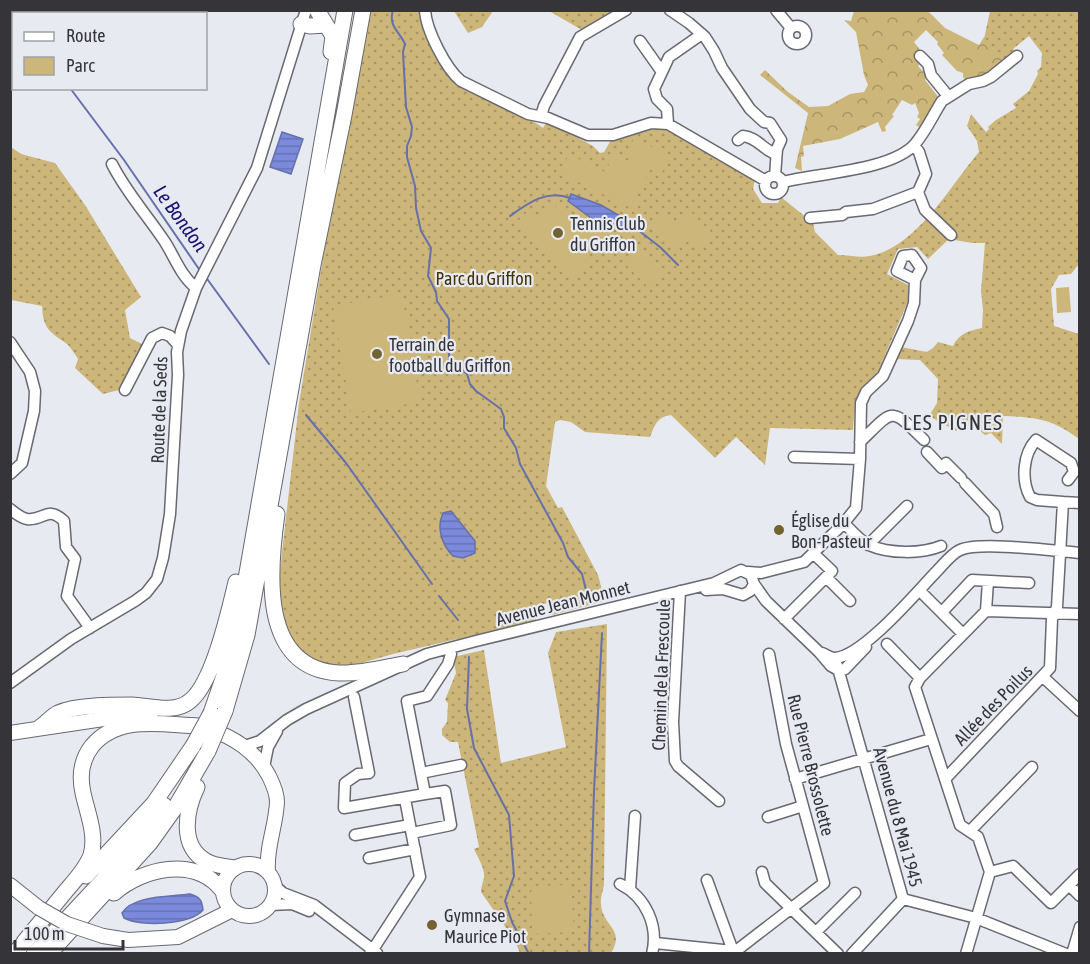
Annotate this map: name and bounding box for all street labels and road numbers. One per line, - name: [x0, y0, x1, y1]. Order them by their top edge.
- street label: Route de la Seds: [147, 356, 171, 464]
- street label: Avenue Jean Monnet: [494, 576, 632, 630]
- street label: Chemin de la Frescoule: [648, 599, 674, 751]
- street label: Allée des Poilus: [950, 660, 1036, 750]
- street label: Rue Pierre Brossolette: [783, 692, 839, 838]
- street label: Avenue du 8 Mai 1945: [869, 745, 927, 889]

